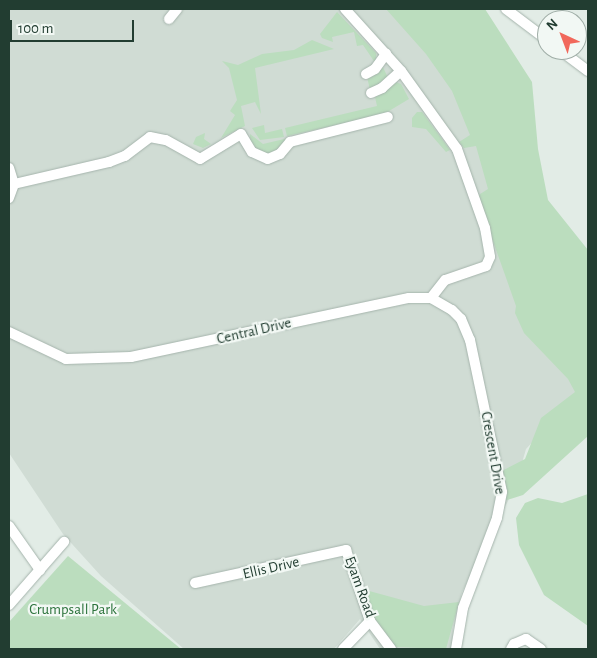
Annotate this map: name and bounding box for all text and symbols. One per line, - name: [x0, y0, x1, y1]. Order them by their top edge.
- scale bar: [12, 10, 136, 42]
- north arrow: [537, 10, 587, 60]
- text: N: [544, 16, 561, 33]
- text: 100 m: [18, 21, 53, 36]
- street label: Central Drive: [215, 314, 293, 348]
- street label: Crescent Drive: [477, 410, 509, 496]
- street label: Ellis Drive: [241, 553, 301, 583]
- street label: Eyam Road: [341, 554, 379, 620]
- park label: Crumpsall Park: [29, 601, 117, 619]

